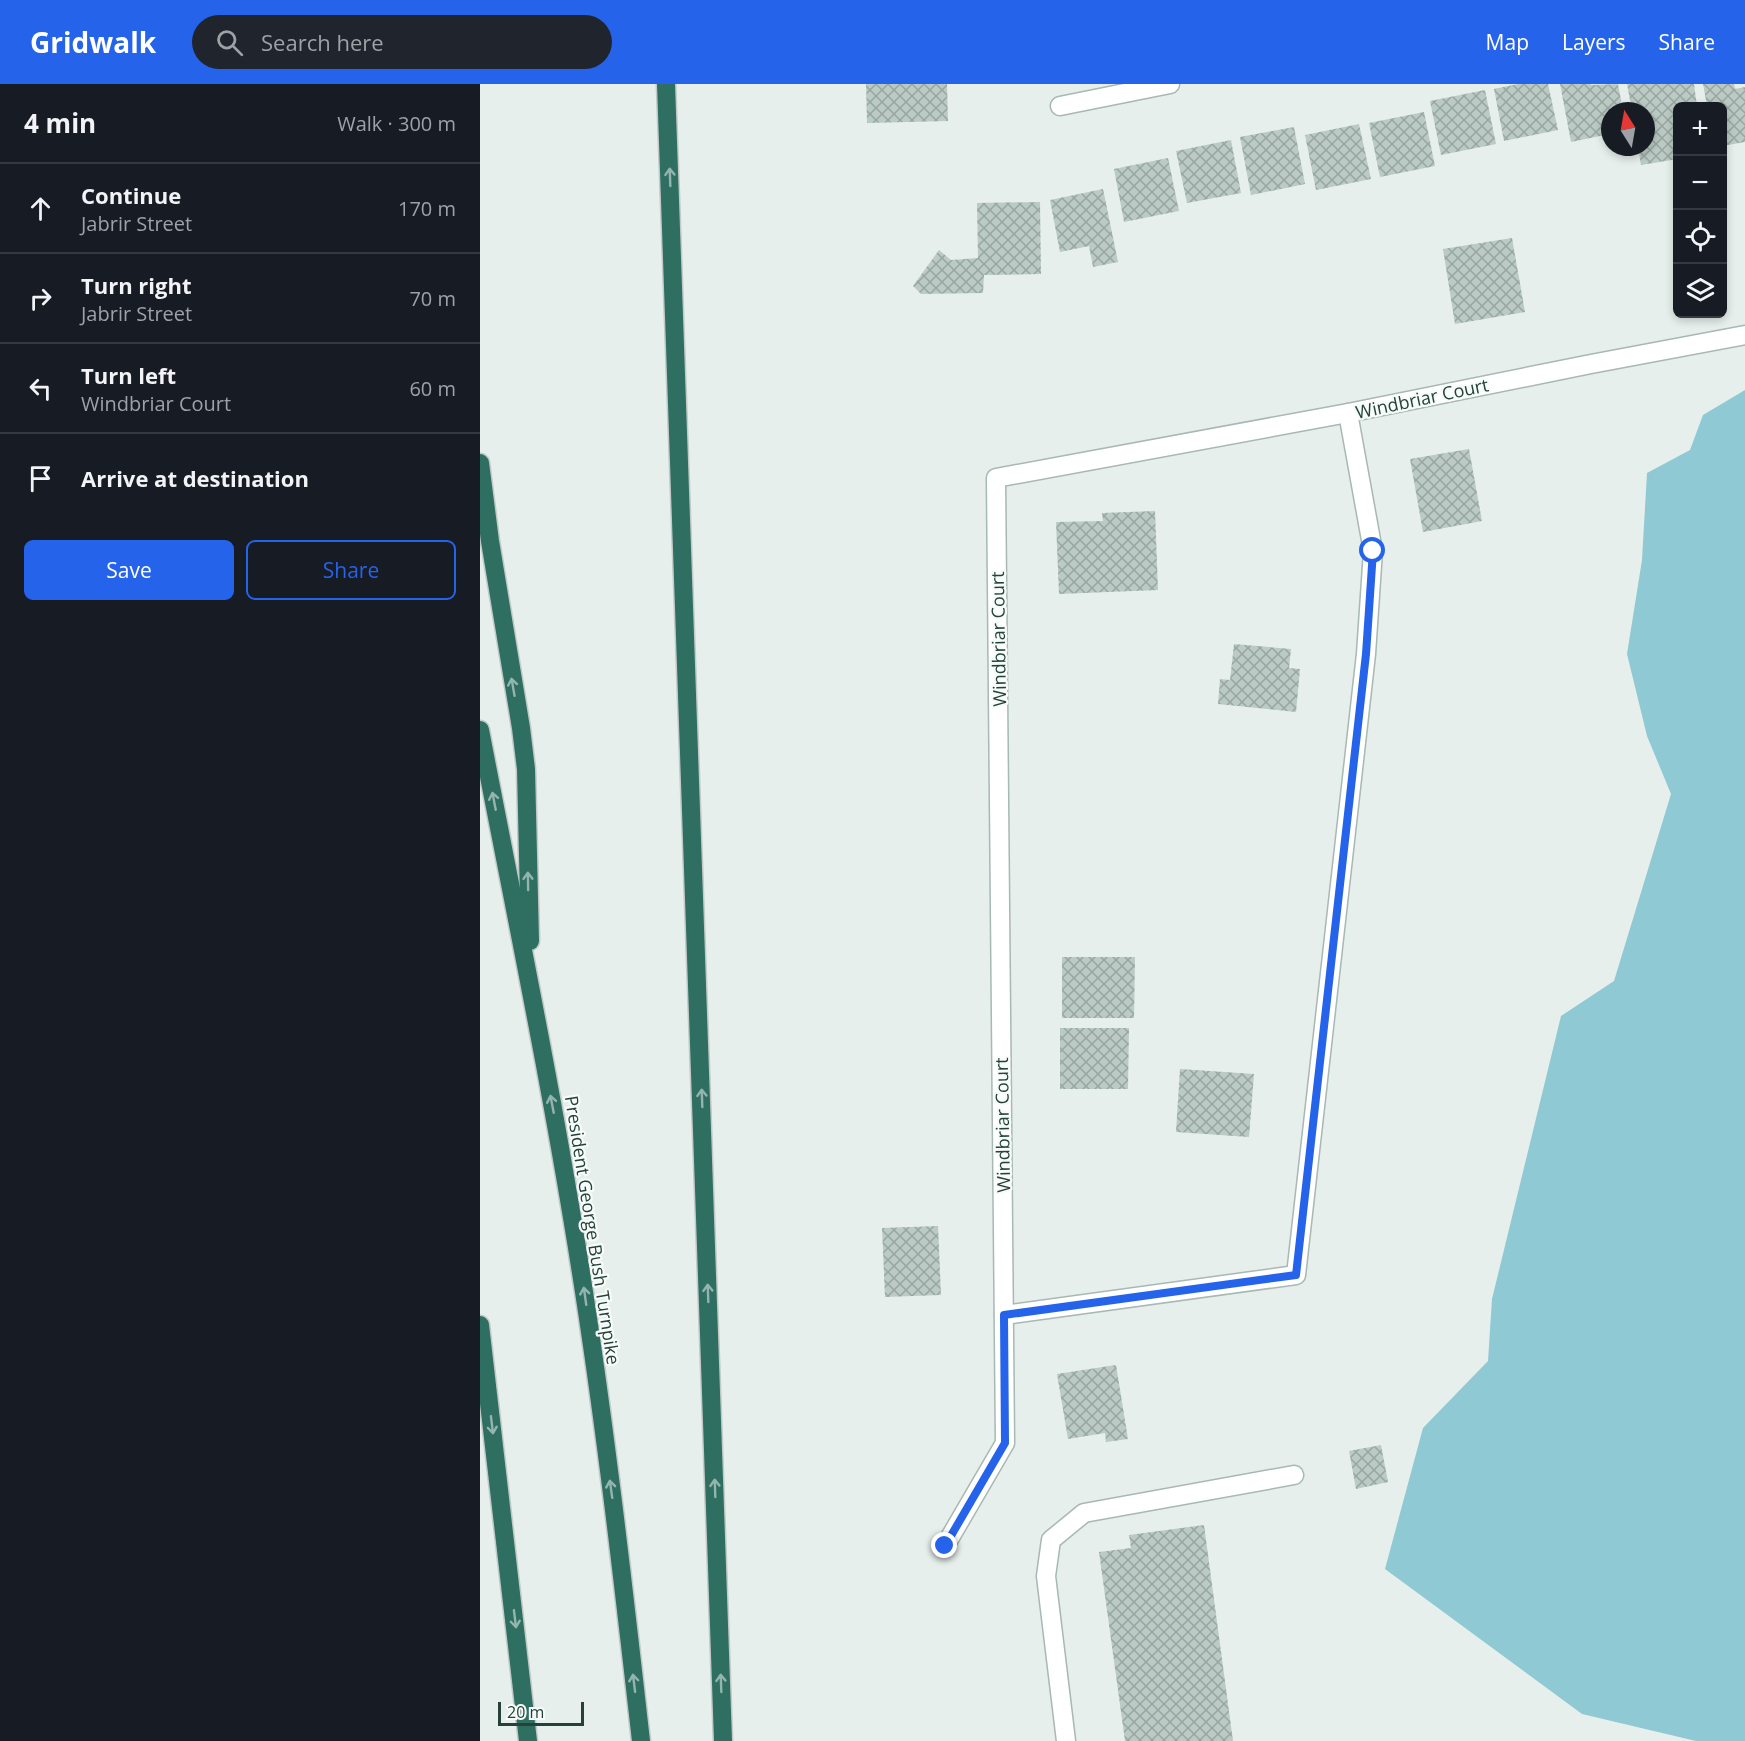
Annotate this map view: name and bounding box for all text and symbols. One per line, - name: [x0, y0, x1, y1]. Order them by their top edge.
- search box: [192, 15, 612, 69]
- text: Gridwalk: [30, 23, 156, 61]
- icon: search: [213, 26, 246, 59]
- text: Search here: [261, 27, 384, 57]
- text: Map: [1486, 28, 1529, 56]
- text: Layers: [1562, 28, 1626, 56]
- text: Share: [1659, 28, 1715, 56]
- north arrow: [1601, 102, 1655, 156]
- map controls: [1673, 102, 1727, 318]
- button: +: [1673, 102, 1727, 156]
- text: 4 min: [24, 105, 96, 141]
- text: Walk · 300 m: [337, 110, 456, 137]
- button: −: [1673, 156, 1727, 210]
- one-way arrow: [664, 168, 675, 188]
- text: Continue: [81, 180, 181, 210]
- icon: ahead: [24, 192, 57, 225]
- text: 170 m: [398, 195, 456, 222]
- text: Jabrir Street: [81, 210, 192, 237]
- button: locate: [1673, 210, 1727, 264]
- button: layers: [1673, 264, 1727, 318]
- text: Turn right: [81, 270, 192, 300]
- icon: right: [24, 282, 57, 315]
- text: 70 m: [409, 285, 456, 312]
- text: Jabrir Street: [81, 300, 192, 327]
- text: Turn left: [81, 360, 176, 390]
- icon: left: [24, 372, 57, 405]
- street label: Windbriar Court: [1353, 372, 1491, 424]
- text: 60 m: [409, 375, 456, 402]
- text: Windbriar Court: [81, 390, 231, 417]
- icon: arrive: [24, 462, 57, 495]
- text: Arrive at destination: [81, 463, 309, 493]
- route start: [1359, 537, 1385, 563]
- button: Save: [24, 540, 234, 600]
- button: Share: [246, 540, 456, 600]
- street label: Windbriar Court: [985, 571, 1011, 707]
- one-way arrow: [508, 678, 519, 697]
- one-way arrow: [488, 791, 499, 811]
- one-way arrow: [522, 872, 534, 892]
- street label: Windbriar Court: [989, 1057, 1015, 1193]
- one-way arrow: [696, 1088, 707, 1108]
- street label: President George Bush Turnpike: [560, 1094, 626, 1366]
- one-way arrow: [546, 1095, 557, 1114]
- one-way arrow: [702, 1283, 714, 1303]
- one-way arrow: [579, 1287, 590, 1306]
- one-way arrow: [487, 1414, 498, 1434]
- one-way arrow: [709, 1478, 720, 1498]
- one-way arrow: [605, 1480, 616, 1500]
- route end: [931, 1532, 957, 1558]
- one-way arrow: [509, 1608, 520, 1628]
- one-way arrow: [629, 1673, 640, 1693]
- one-way arrow: [716, 1673, 727, 1693]
- scale bar: [498, 1699, 584, 1726]
- text: 20 m: [507, 1701, 544, 1723]

